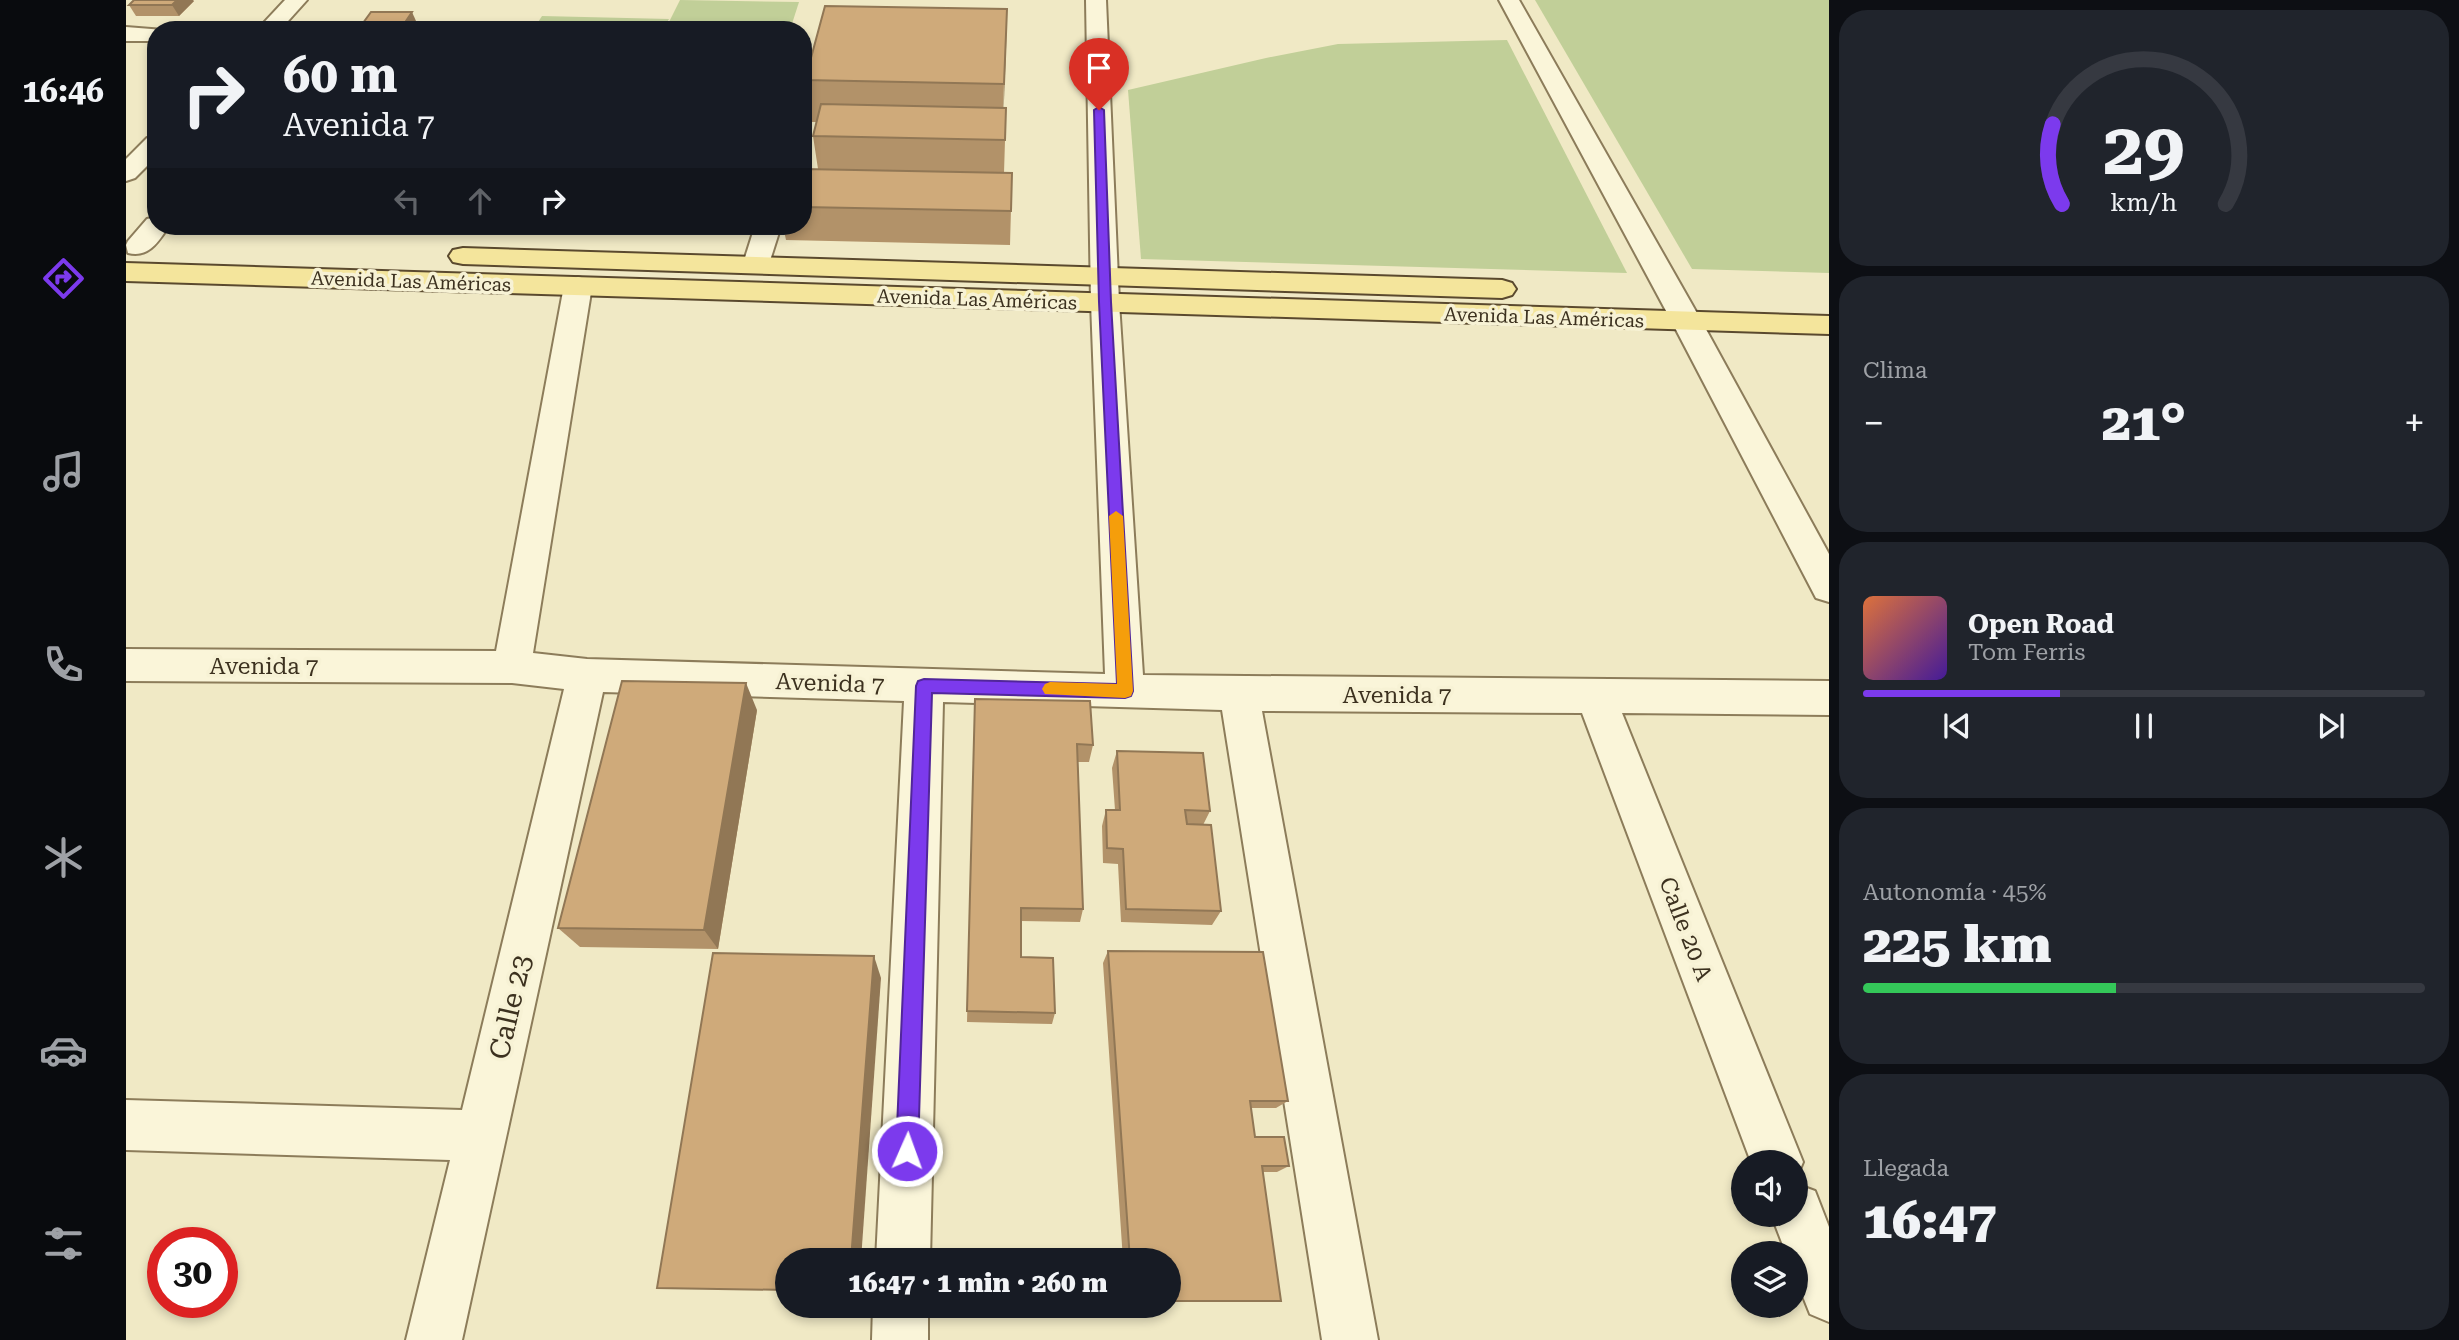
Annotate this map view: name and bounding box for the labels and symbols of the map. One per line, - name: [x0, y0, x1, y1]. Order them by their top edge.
- pin: [1069, 38, 1129, 110]
- street label: Avenida Las Américas: [310, 267, 511, 296]
- street label: Avenida Las Américas: [876, 285, 1077, 314]
- street label: Avenida Las Américas: [1443, 303, 1644, 332]
- street label: Avenida 7: [210, 653, 319, 680]
- street label: Avenida 7: [775, 668, 885, 699]
- street label: Avenida 7: [1343, 682, 1452, 709]
- street label: Calle 20 A: [1653, 873, 1718, 985]
- street label: Calle 23: [482, 952, 539, 1063]
- position arrow: [870, 1114, 944, 1188]
- speed limit sign: 30: [147, 1227, 238, 1318]

